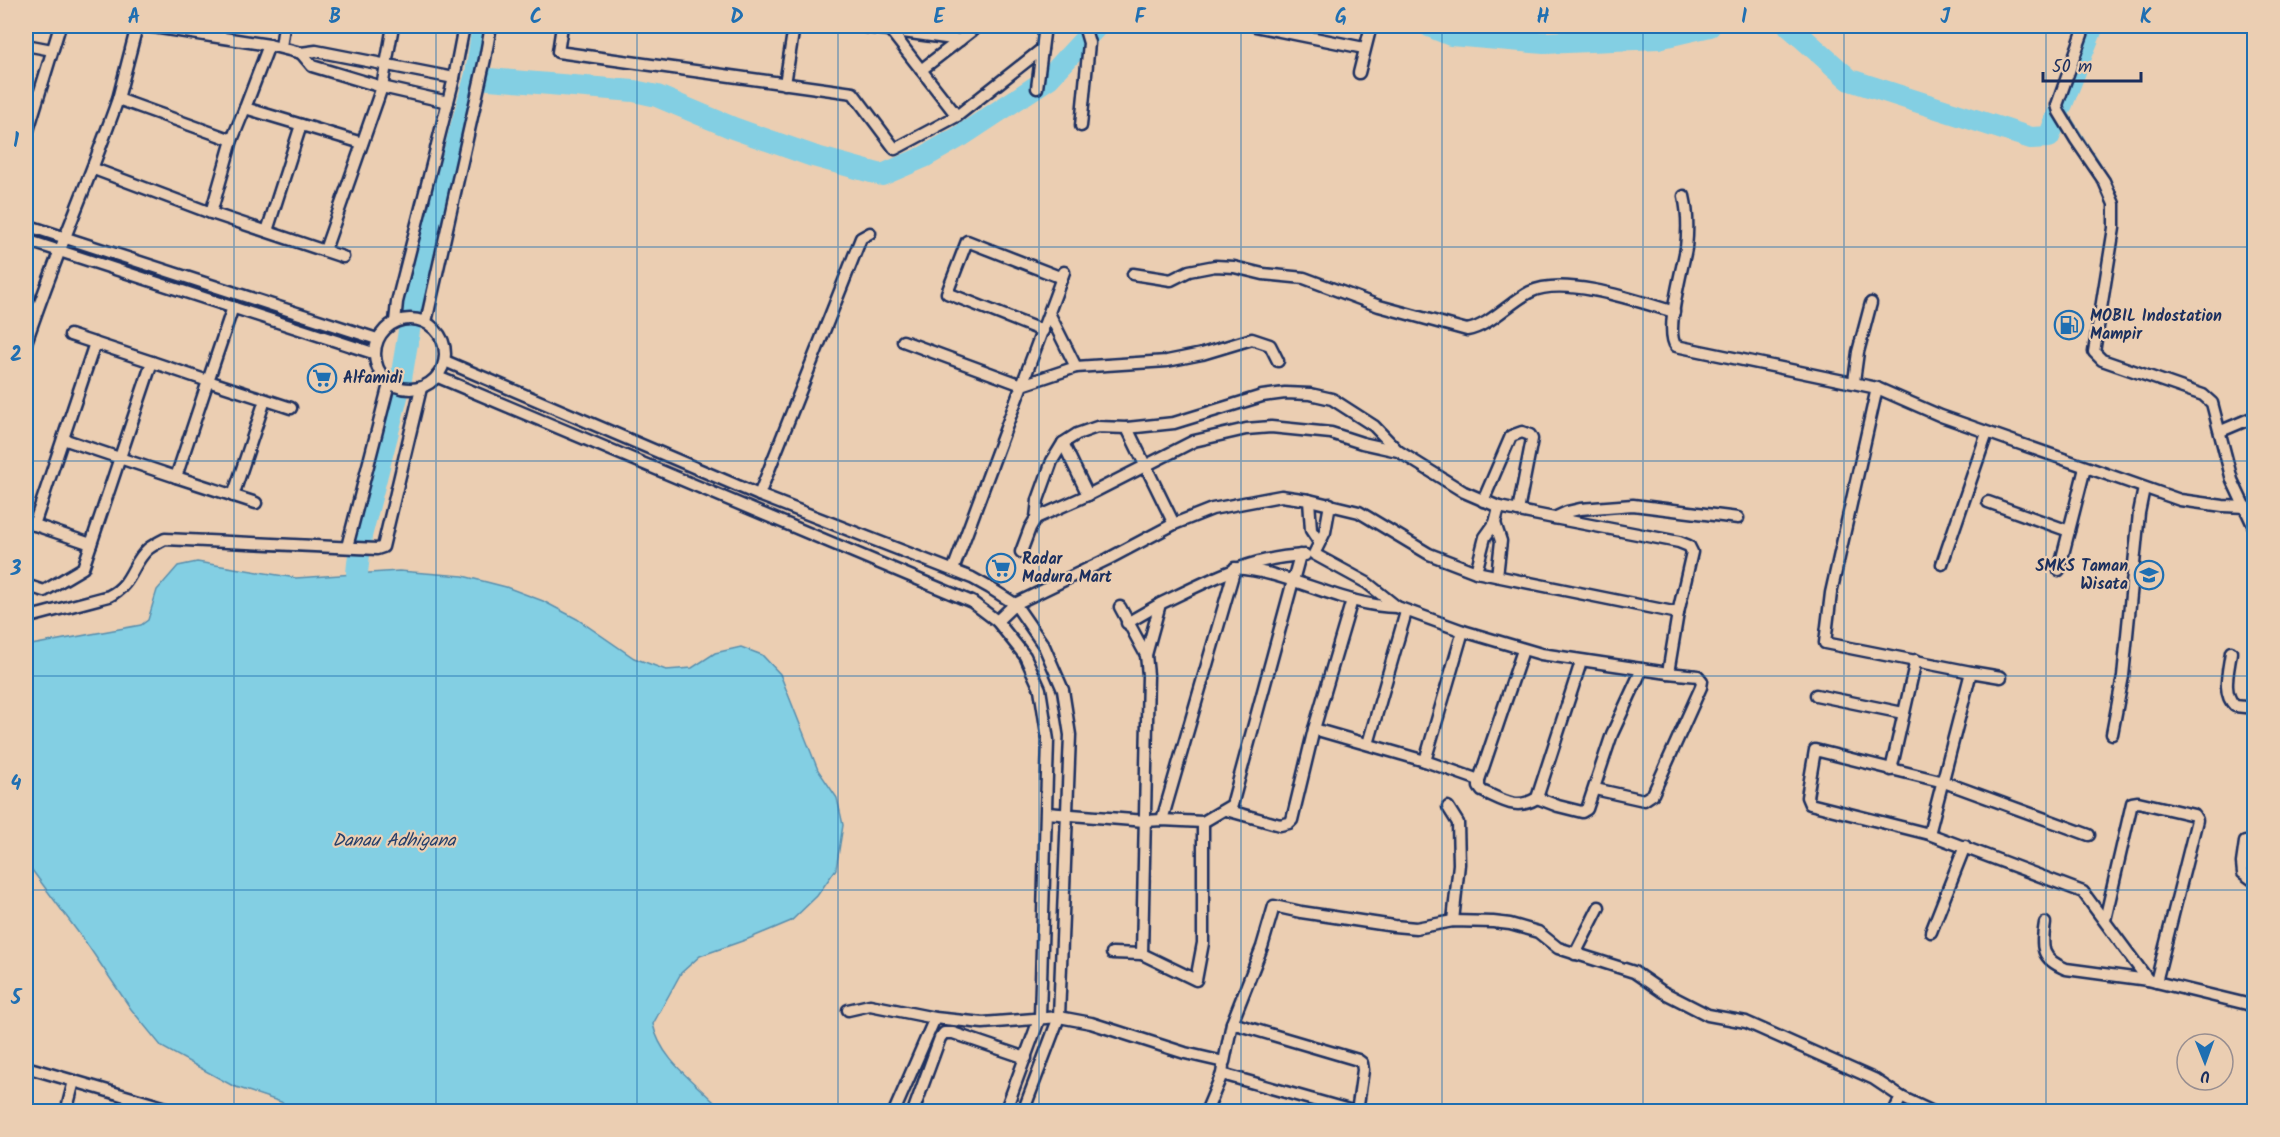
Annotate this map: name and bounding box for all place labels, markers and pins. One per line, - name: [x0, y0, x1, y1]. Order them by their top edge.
- place label: MOBIL Indostation Mampir: [2090, 304, 2222, 347]
- fuel station icon: MOBIL Indostation Mampir: [2053, 309, 2085, 341]
- supermarket icon: Alfamidi: [306, 362, 338, 394]
- place label: Alfamidi: [343, 366, 403, 391]
- place label: Radar Madura Mart: [1022, 547, 1113, 590]
- supermarket icon: Radar Madura Mart: [985, 552, 1017, 584]
- place label: SMKS Taman Wisata: [2035, 554, 2128, 597]
- school or university icon: SMKS Taman Wisata: [2133, 559, 2165, 591]

